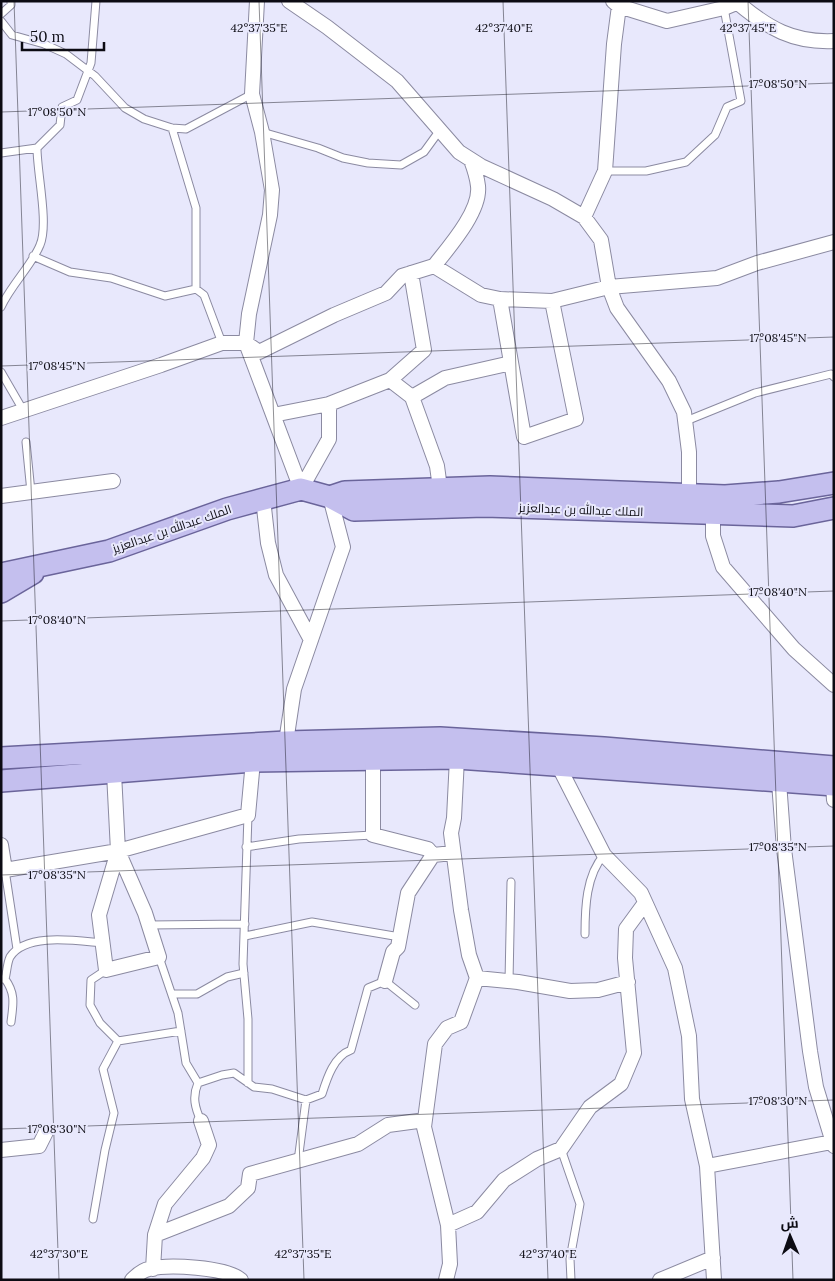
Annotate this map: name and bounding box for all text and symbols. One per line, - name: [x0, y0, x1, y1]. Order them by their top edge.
- scale bar: [22, 20, 105, 52]
- text: 42°37'35"E: [230, 20, 288, 35]
- text: 42°37'40"E: [475, 20, 533, 35]
- text: 42°37'45"E: [720, 20, 776, 35]
- text: 50 m: [30, 27, 65, 46]
- text: 17°08'50"N: [749, 76, 807, 91]
- text: 17°08'50"N: [28, 104, 86, 119]
- text: 17°08'45"N: [749, 330, 807, 345]
- text: 17°08'45"N: [28, 358, 86, 373]
- street label: الملك عبدالله بن عبدالعزيز: [517, 500, 644, 519]
- street label: الملك عبدالله بن عبدالعزيز: [110, 501, 233, 556]
- text: 17°08'40"N: [749, 584, 807, 599]
- text: 17°08'40"N: [28, 612, 86, 627]
- text: 17°08'35"N: [749, 839, 807, 854]
- text: 17°08'35"N: [28, 867, 86, 882]
- text: 17°08'30"N: [749, 1093, 807, 1108]
- text: 17°08'30"N: [28, 1121, 86, 1136]
- north arrow: [765, 1211, 815, 1261]
- text: ش: [780, 1214, 799, 1232]
- text: 42°37'30"E: [30, 1246, 88, 1261]
- text: 42°37'35"E: [274, 1246, 332, 1261]
- text: 42°37'40"E: [519, 1246, 577, 1261]

